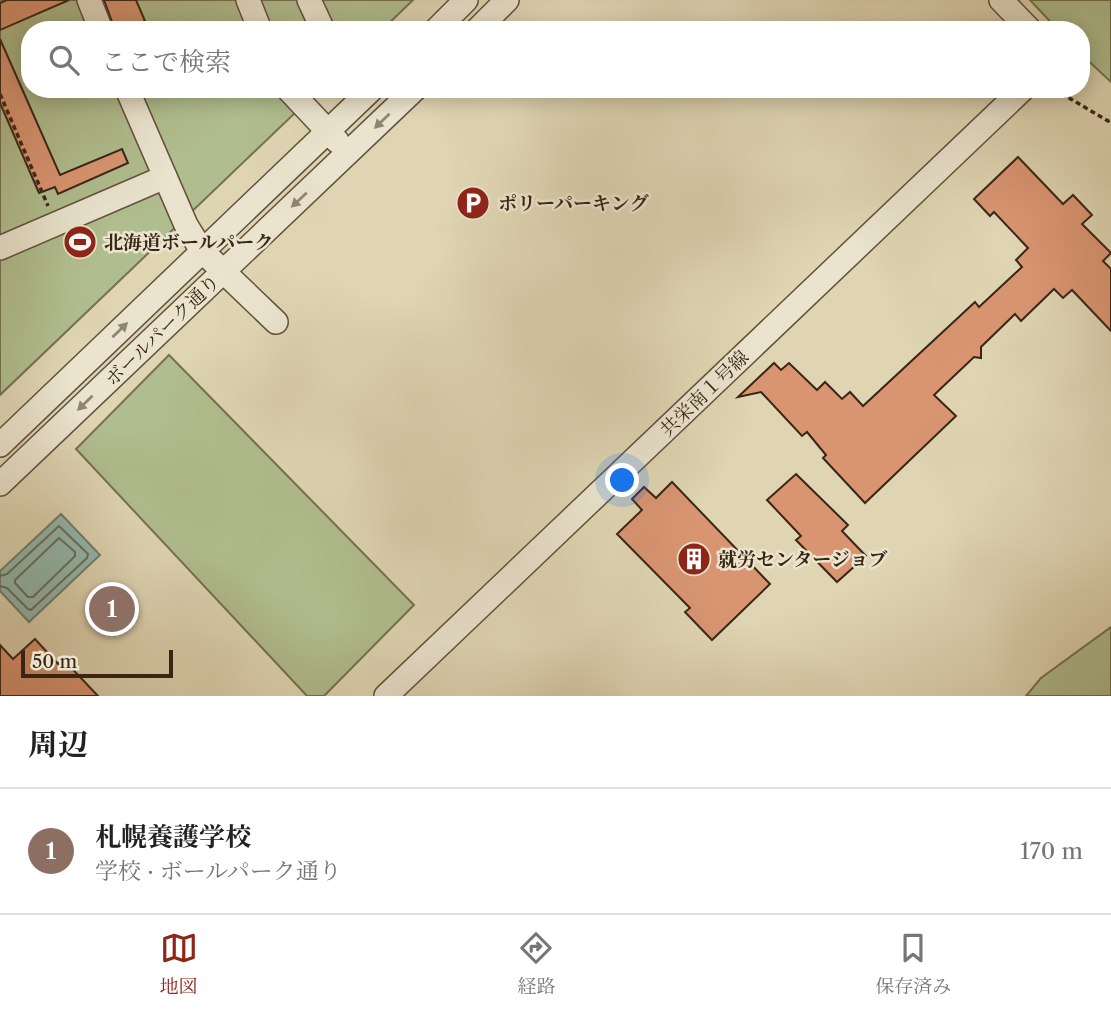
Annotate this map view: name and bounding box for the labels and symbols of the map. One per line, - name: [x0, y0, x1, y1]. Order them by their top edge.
- one-way arrow: [374, 113, 391, 129]
- parking icon: ポリーパーキング: [454, 184, 492, 222]
- one-way arrow: [291, 192, 308, 209]
- place label: ポリーパーキング: [498, 192, 649, 215]
- sports icon: 北海道ボールパーク: [61, 223, 99, 261]
- place label: 北海道ボールパーク: [104, 231, 273, 254]
- street label: ボールパーク通り: [100, 270, 224, 391]
- one-way arrow: [111, 322, 128, 338]
- street label: 共栄南１号線: [655, 345, 753, 441]
- one-way arrow: [77, 395, 94, 411]
- your location: [605, 463, 639, 497]
- building icon: 就労センタージョブ: [675, 540, 713, 578]
- place label: 就労センタージョブ: [718, 548, 887, 571]
- pin: 1: [89, 583, 135, 635]
- scale bar: [21, 647, 173, 679]

